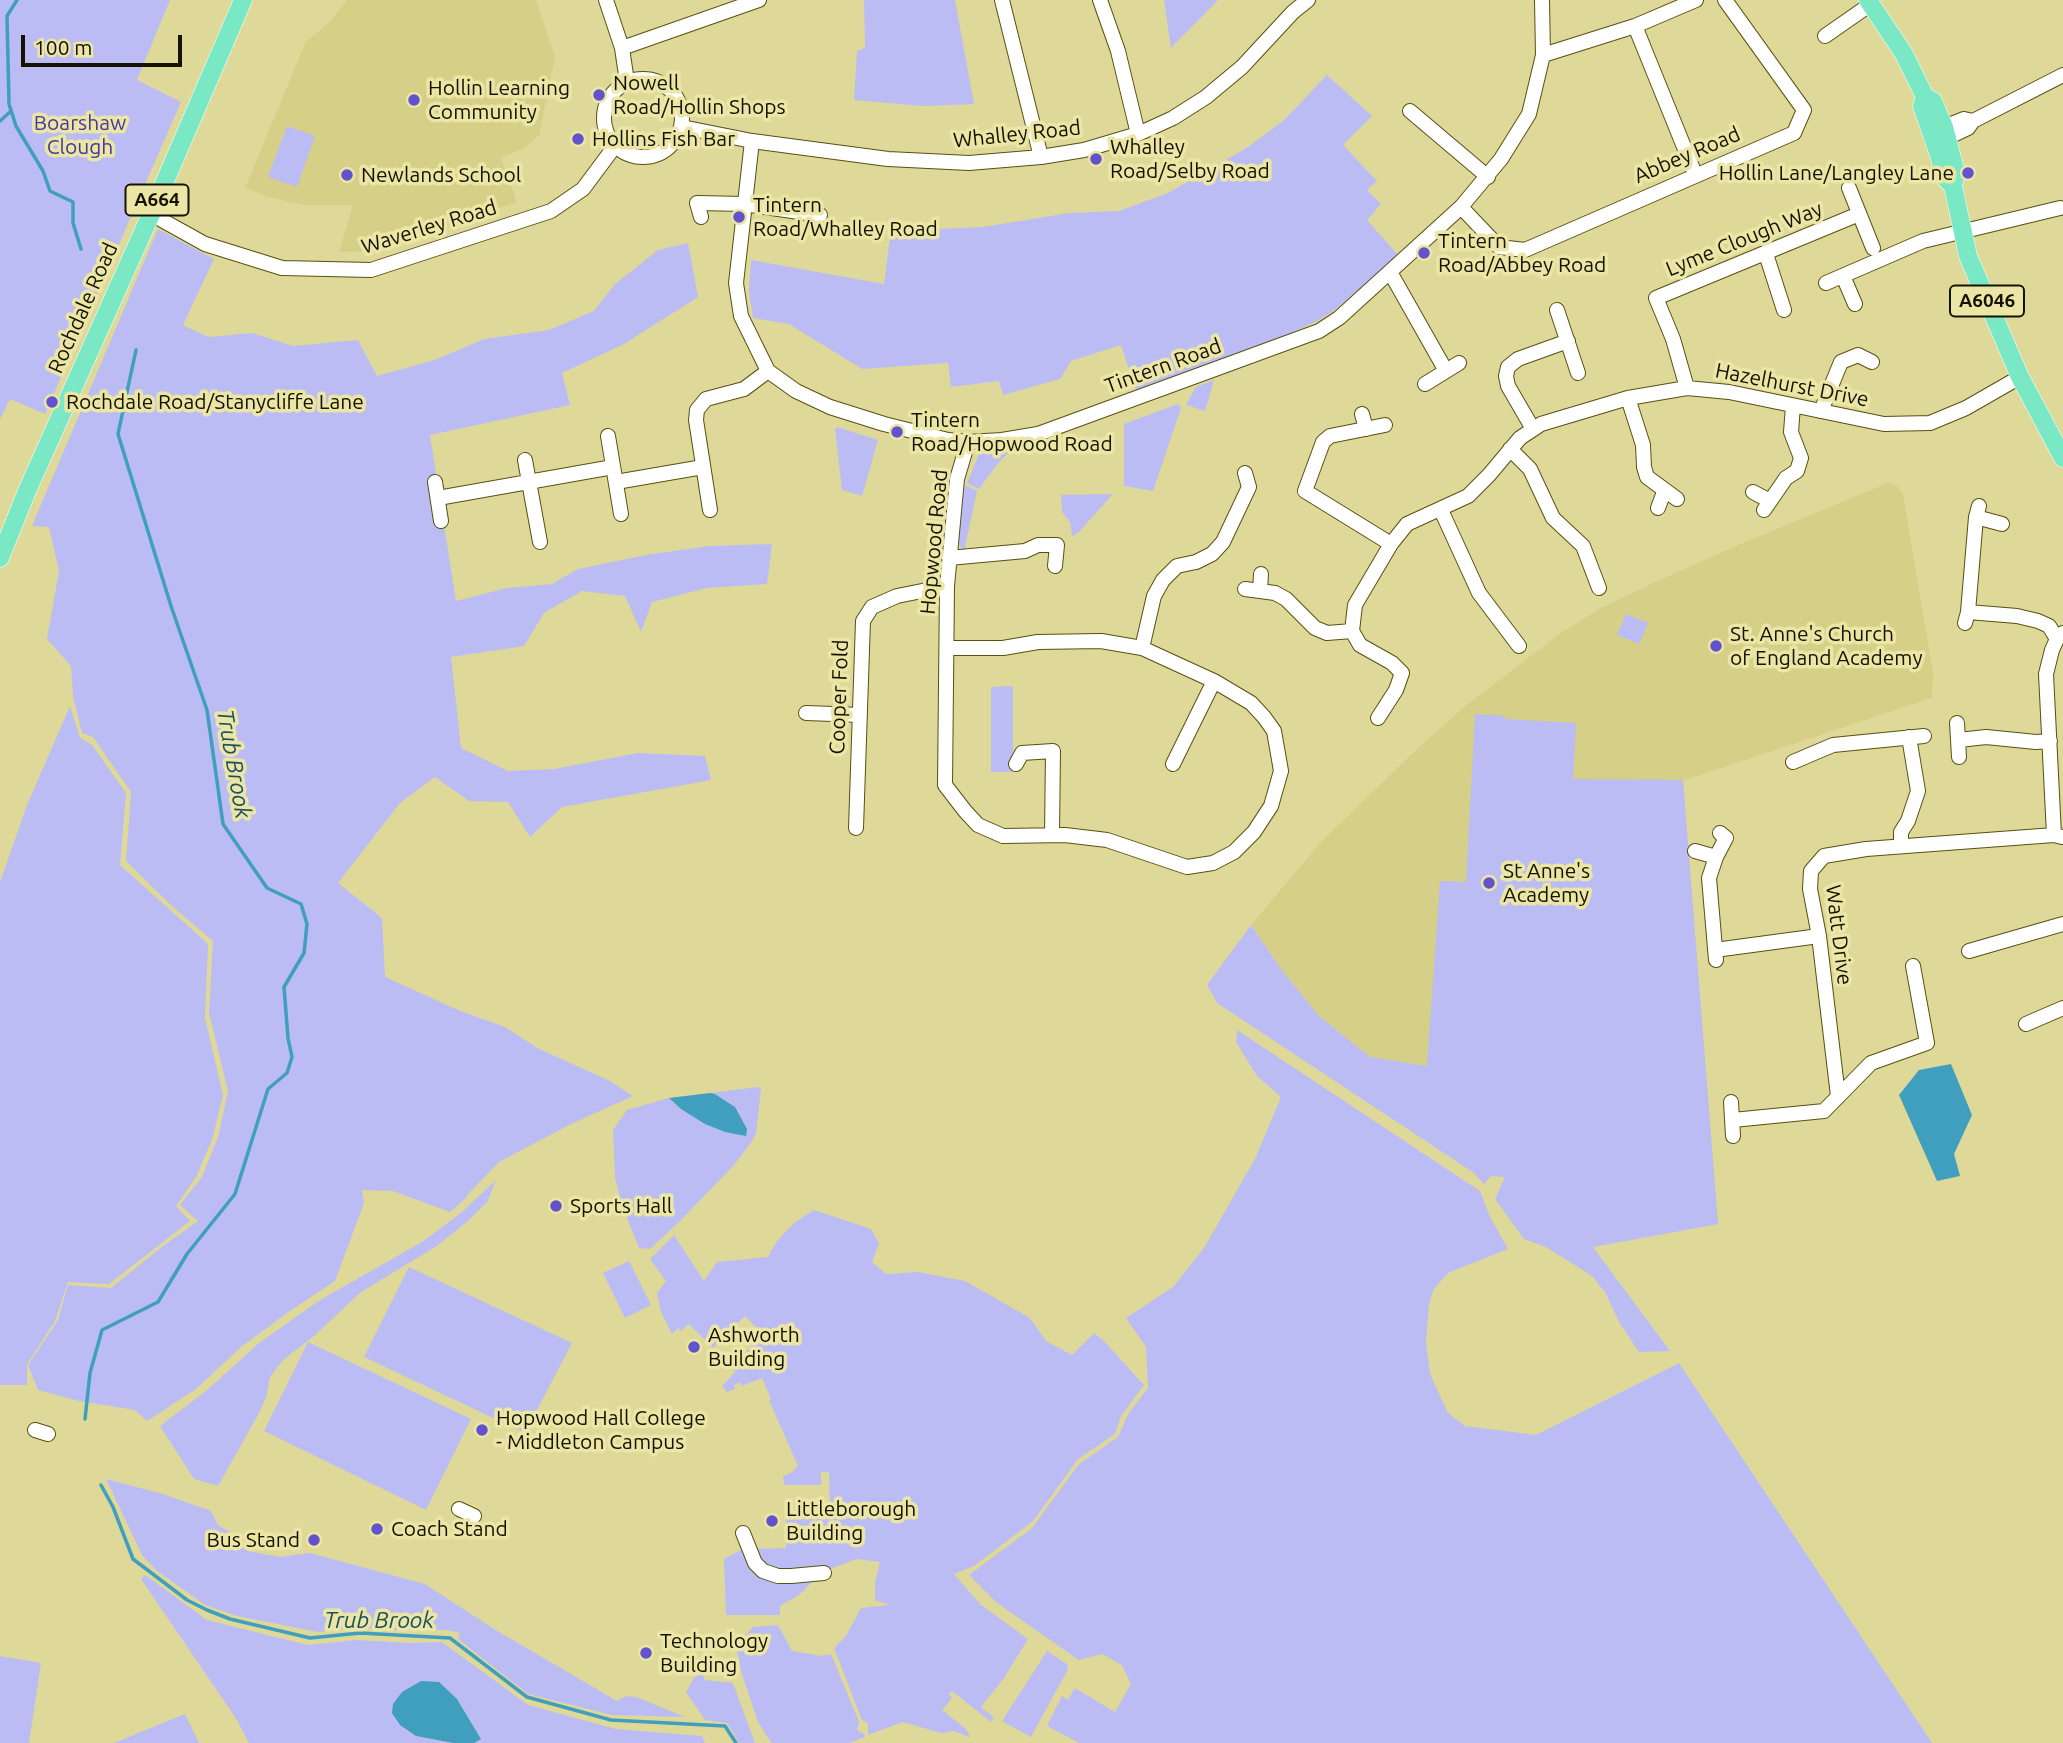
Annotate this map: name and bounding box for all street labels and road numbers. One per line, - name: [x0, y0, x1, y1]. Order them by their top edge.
- street label: Whalley Road: [952, 115, 1082, 153]
- street label: Abbey Road: [1630, 121, 1744, 189]
- road number: A664: [125, 184, 188, 216]
- street label: Waverley Road: [358, 194, 500, 260]
- street label: Lyme Clough Way: [1662, 196, 1826, 282]
- street label: Rochdale Road: [43, 239, 123, 377]
- road number: A6046: [1950, 286, 2024, 316]
- street label: Tintern Road: [1101, 333, 1225, 399]
- street label: Hazelhurst Drive: [1713, 358, 1871, 412]
- street label: Hopwood Road: [915, 468, 953, 616]
- street label: Cooper Fold: [824, 639, 854, 755]
- street label: Watt Drive: [1820, 883, 1858, 987]

